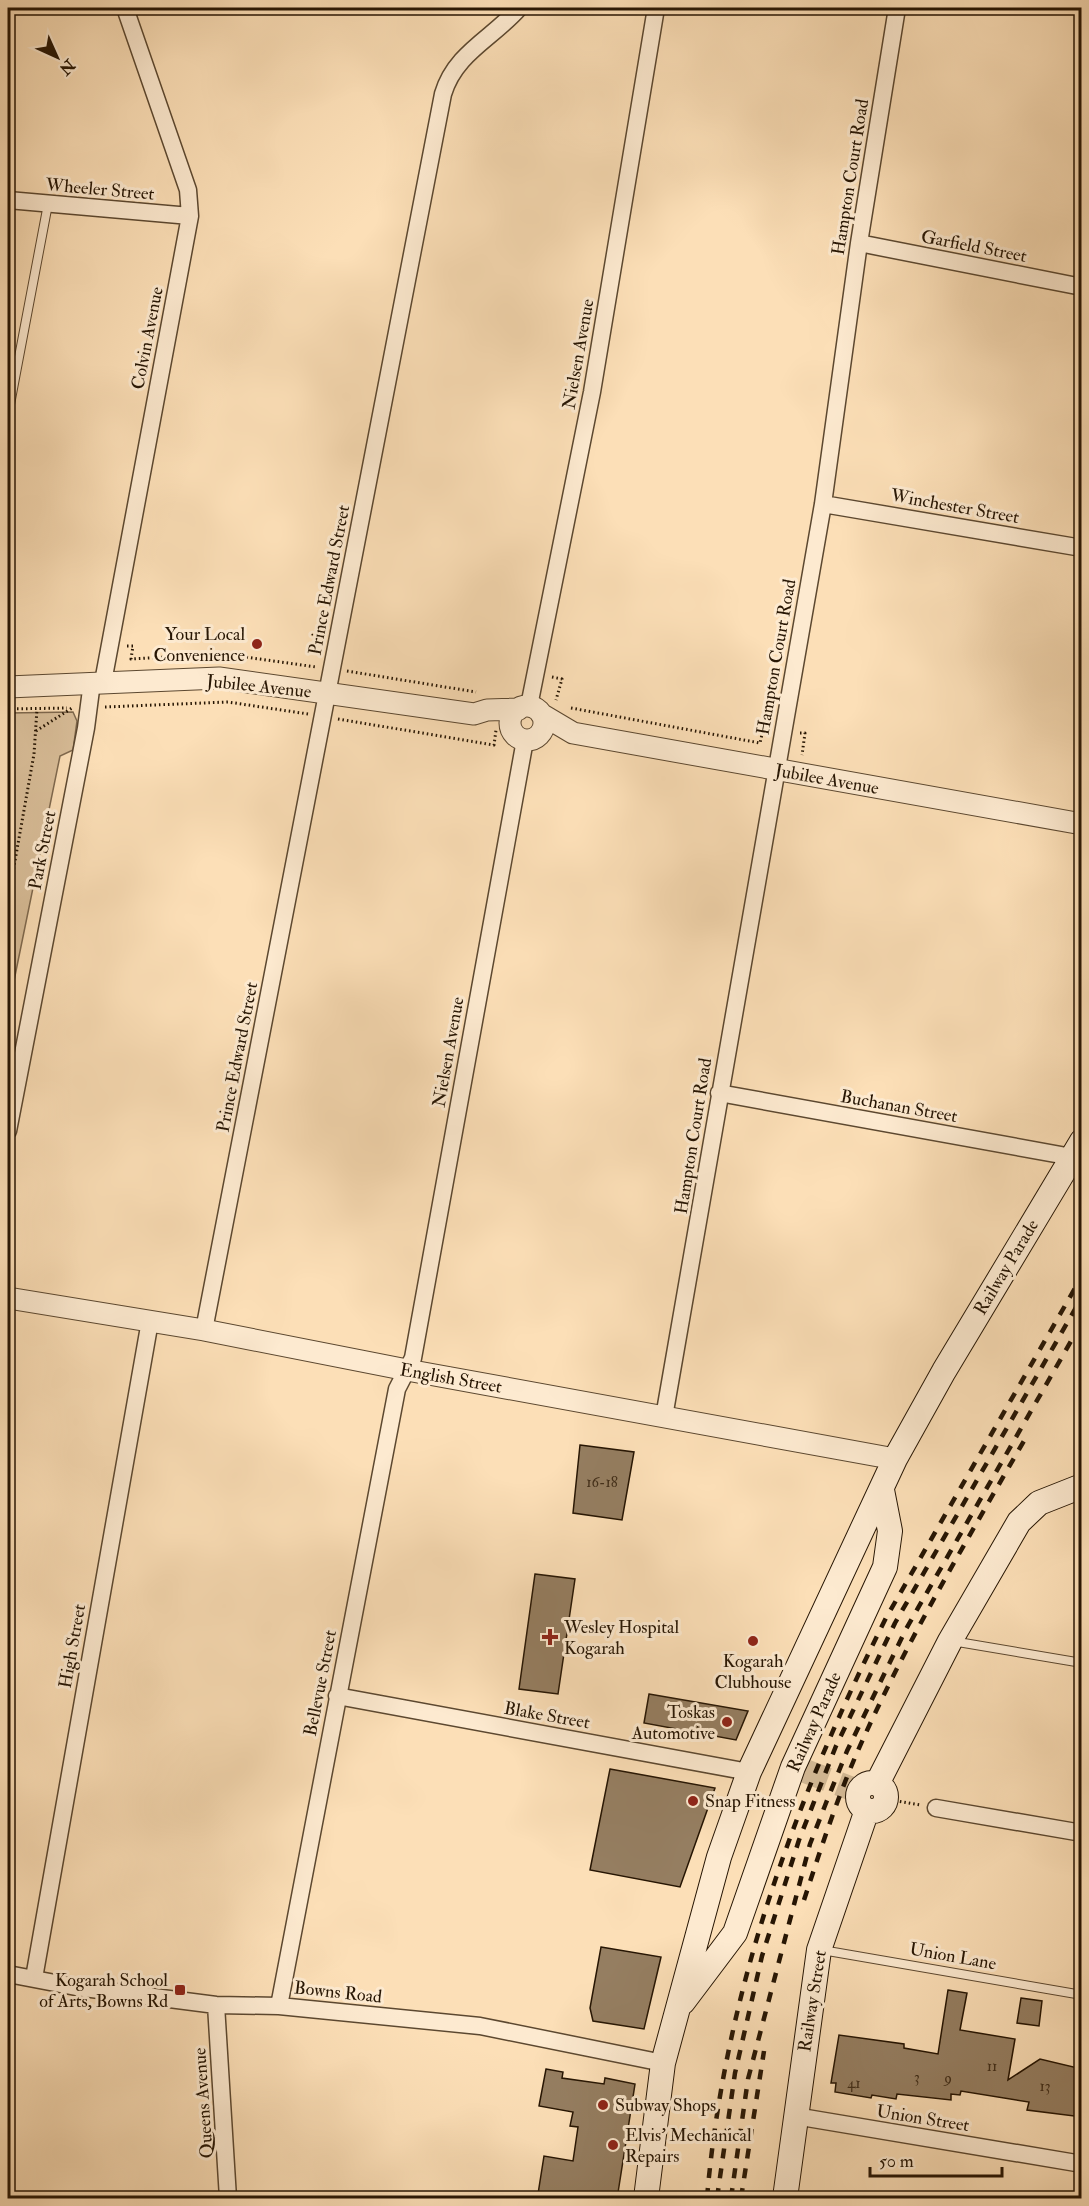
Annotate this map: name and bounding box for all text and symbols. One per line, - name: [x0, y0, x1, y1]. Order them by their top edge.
- north arrow: [27, 27, 87, 87]
- text: N: [54, 54, 80, 80]
- street label: Hampton Court Road: [827, 97, 874, 257]
- street label: Wheeler Street: [44, 173, 155, 206]
- street label: Garfield Street: [919, 225, 1029, 268]
- street label: Colvin Avenue: [126, 284, 169, 391]
- street label: Nielsen Avenue: [557, 297, 600, 411]
- street label: Winchester Street: [888, 484, 1021, 529]
- street label: Prince Edward Street: [304, 503, 355, 657]
- street label: Hampton Court Road: [751, 577, 802, 737]
- place label: Your Local Convenience: [153, 623, 245, 667]
- marker: Your Local Convenience: [250, 637, 264, 651]
- street label: Jubilee Avenue: [204, 669, 313, 703]
- street label: Jubilee Avenue: [772, 759, 881, 800]
- street label: Park Street: [24, 809, 61, 892]
- street label: Prince Edward Street: [212, 980, 263, 1134]
- street label: Nielsen Avenue: [427, 995, 470, 1109]
- street label: Hampton Court Road: [670, 1056, 717, 1216]
- street label: Buchanan Street: [839, 1085, 959, 1128]
- street label: Railway Parade: [969, 1215, 1044, 1319]
- street label: English Street: [398, 1358, 504, 1399]
- house number: 16-18: [586, 1473, 618, 1492]
- street label: High Street: [54, 1602, 91, 1690]
- place label: Wesley Hospital Kogarah: [563, 1616, 679, 1660]
- street label: Bellevue Street: [299, 1628, 342, 1738]
- marker: Wesley Hospital Kogarah: [541, 1628, 559, 1646]
- marker: Kogarah Clubhouse: [746, 1634, 760, 1648]
- place label: Kogarah Clubhouse: [715, 1650, 792, 1694]
- street label: Railway Parade: [782, 1668, 847, 1776]
- street label: Blake Street: [502, 1697, 592, 1734]
- place label: Toskas Automotive: [631, 1701, 715, 1745]
- marker: Toskas Automotive: [720, 1715, 734, 1729]
- place label: Snap Fitness: [705, 1790, 795, 1813]
- marker: Snap Fitness: [686, 1794, 700, 1808]
- street label: Union Lane: [908, 1938, 999, 1976]
- street label: Railway Street: [793, 1948, 832, 2054]
- place label: Kogarah School of Arts, Bowns Rd: [39, 1969, 168, 2013]
- street label: Bowns Road: [293, 1976, 383, 2009]
- marker: Kogarah School of Arts, Bowns Rd: [173, 1983, 187, 1997]
- street label: Queens Avenue: [188, 2046, 219, 2159]
- house number: 11: [987, 2057, 997, 2076]
- house number: 3: [914, 2068, 920, 2087]
- house number: 9: [943, 2069, 952, 2088]
- house number: 41: [847, 2074, 861, 2093]
- house number: 13: [1039, 2077, 1051, 2096]
- place label: Subway Shops: [615, 2094, 716, 2117]
- marker: Subway Shops: [596, 2098, 610, 2112]
- street label: Union Street: [875, 2100, 971, 2137]
- place label: Elvis' Mechanical Repairs: [625, 2124, 752, 2168]
- marker: Elvis' Mechanical Repairs: [606, 2138, 620, 2152]
- scale bar: [870, 2140, 1002, 2178]
- text: 50 m: [879, 2150, 914, 2173]

